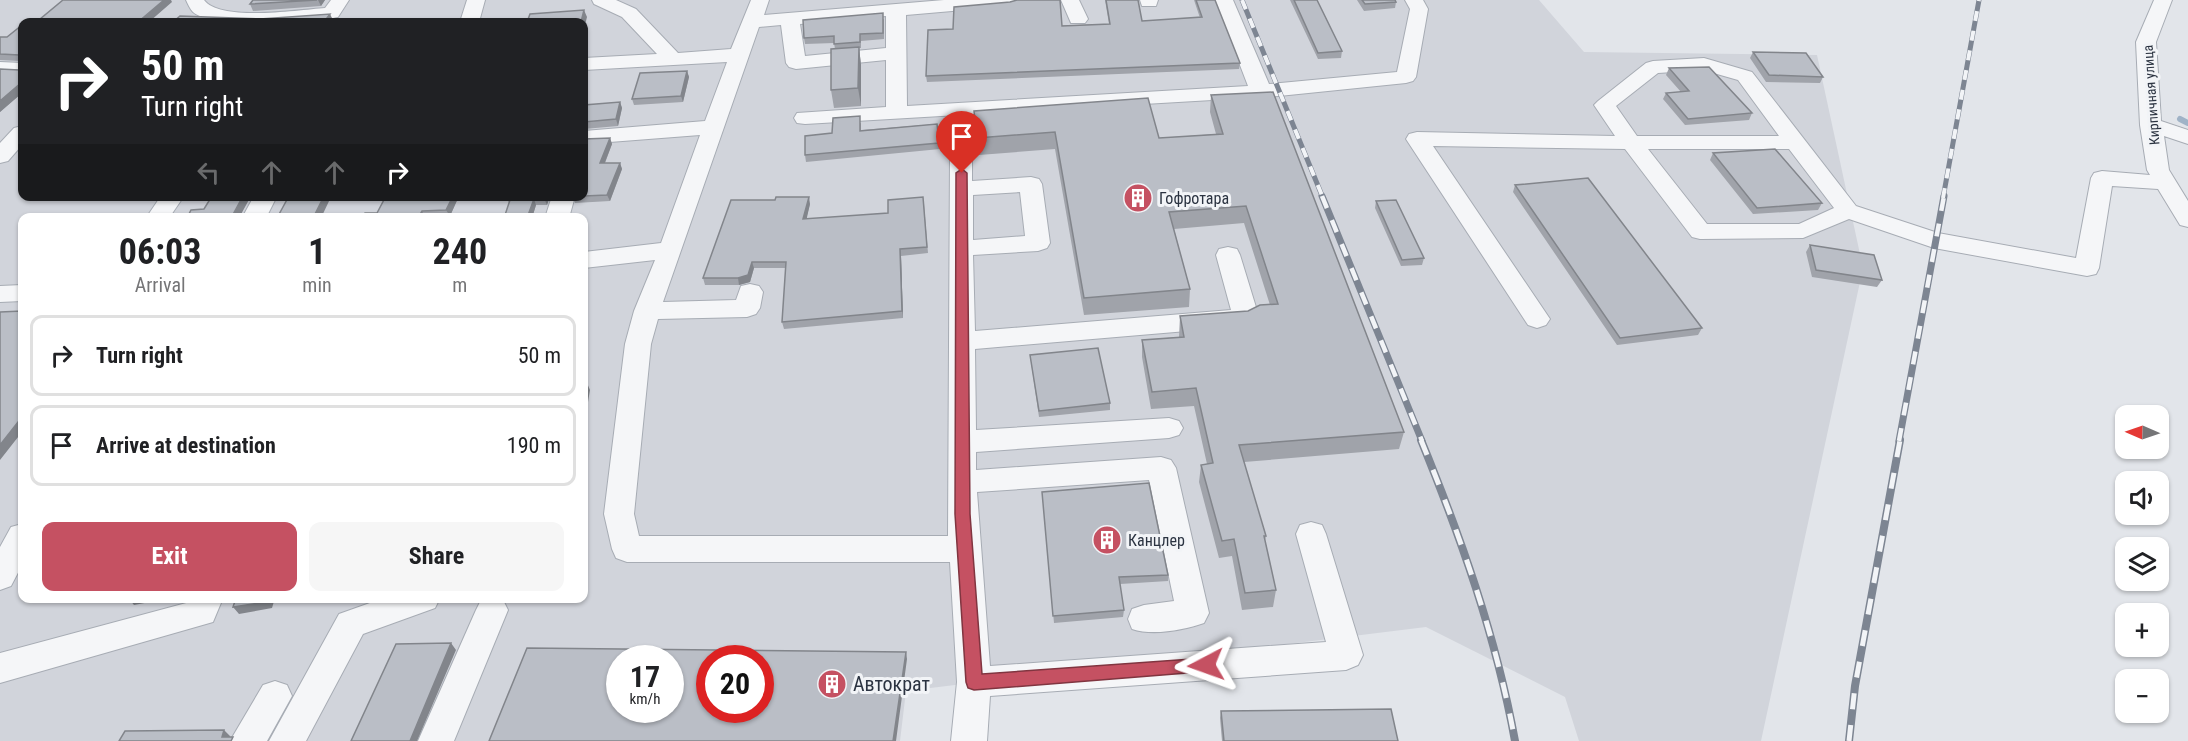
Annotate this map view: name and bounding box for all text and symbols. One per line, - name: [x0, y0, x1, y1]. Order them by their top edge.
- text: 50 m: [141, 41, 224, 90]
- icon: right: [42, 42, 120, 120]
- street label: Кирпичная улица: [2140, 44, 2162, 146]
- text: Turn right: [141, 91, 243, 123]
- pin: [936, 111, 987, 173]
- icon: arrive: [945, 120, 978, 153]
- icon: left: [192, 156, 225, 189]
- icon: ahead: [255, 156, 288, 189]
- icon: ahead: [318, 156, 351, 189]
- icon: right: [381, 156, 414, 189]
- building icon: Гофротара: [1122, 182, 1154, 214]
- place label: Гофротара: [1159, 189, 1229, 208]
- text: 06:03: [119, 231, 201, 273]
- text: 1: [308, 231, 326, 273]
- text: 240: [433, 231, 487, 273]
- text: Arrival: [135, 273, 186, 297]
- text: min: [302, 273, 332, 297]
- text: m: [452, 273, 467, 297]
- icon: right: [45, 339, 78, 372]
- text: Turn right: [96, 343, 183, 368]
- text: 50 m: [518, 343, 561, 368]
- north arrow: [2115, 405, 2169, 459]
- map controls: [2115, 405, 2169, 723]
- icon: arrive: [45, 429, 78, 462]
- text: Arrive at destination: [96, 433, 276, 458]
- text: 190 m: [507, 433, 561, 458]
- button: sound: [2115, 471, 2169, 525]
- button: Exit: [42, 522, 297, 591]
- button: Share: [309, 522, 564, 591]
- building icon: Канцлер: [1091, 524, 1123, 556]
- place label: Канцлер: [1128, 531, 1185, 550]
- button: layers: [2115, 537, 2169, 591]
- button: +: [2115, 603, 2169, 657]
- position arrow: [1174, 633, 1238, 697]
- speed limit sign: 20: [696, 645, 774, 723]
- text: 17: [630, 659, 660, 694]
- building icon: Автократ: [816, 668, 848, 700]
- button: −: [2115, 669, 2169, 723]
- place label: Автократ: [853, 672, 930, 696]
- text: km/h: [630, 690, 660, 708]

